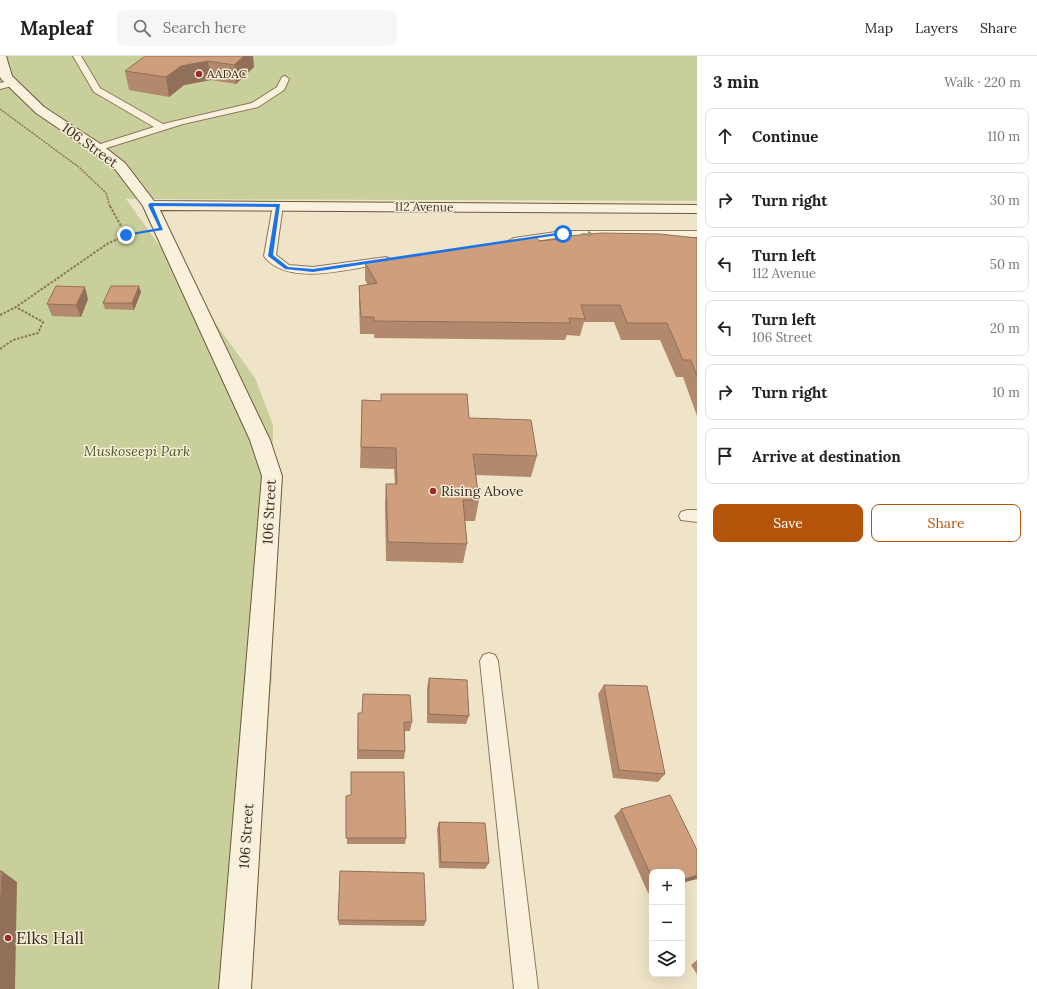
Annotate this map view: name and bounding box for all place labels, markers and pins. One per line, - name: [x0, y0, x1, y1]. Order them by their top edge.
- place label: AADAC: [206, 66, 248, 81]
- marker: AADAC: [194, 69, 204, 79]
- place label: Rising Above: [441, 482, 524, 500]
- marker: Rising Above: [428, 486, 438, 496]
- place label: Elks Hall: [16, 927, 84, 949]
- marker: Elks Hall: [3, 933, 13, 943]

